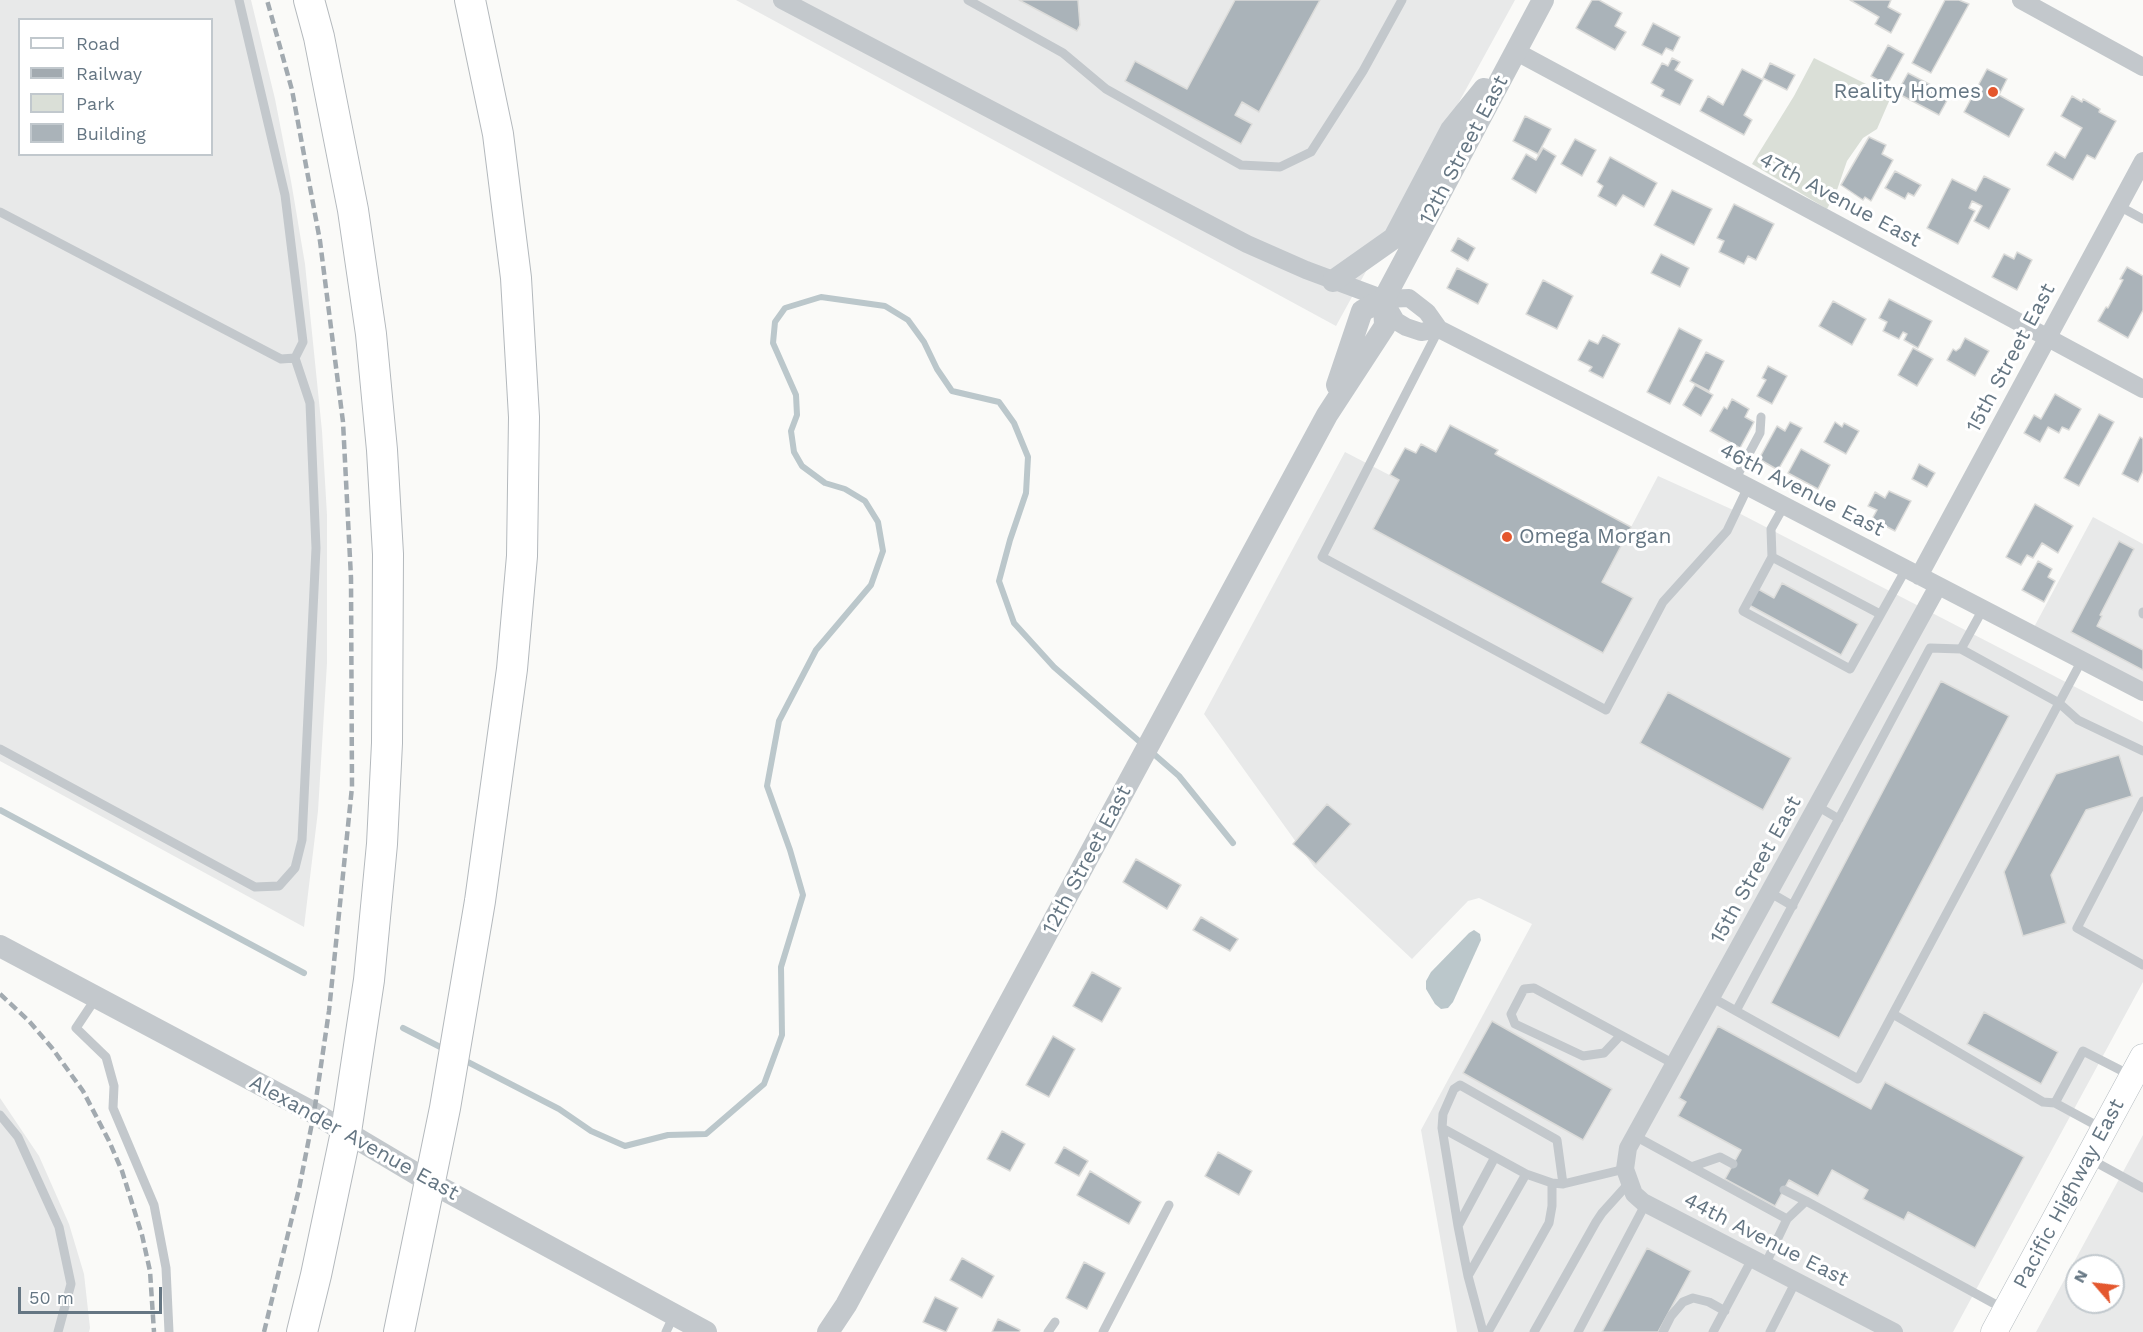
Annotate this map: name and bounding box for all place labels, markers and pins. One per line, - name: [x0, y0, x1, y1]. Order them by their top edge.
- place label: Reality Homes: [1834, 79, 1981, 105]
- marker: Reality Homes: [1986, 85, 2000, 99]
- place label: Omega Morgan: [1519, 524, 1671, 550]
- marker: Omega Morgan: [1500, 530, 1514, 544]

